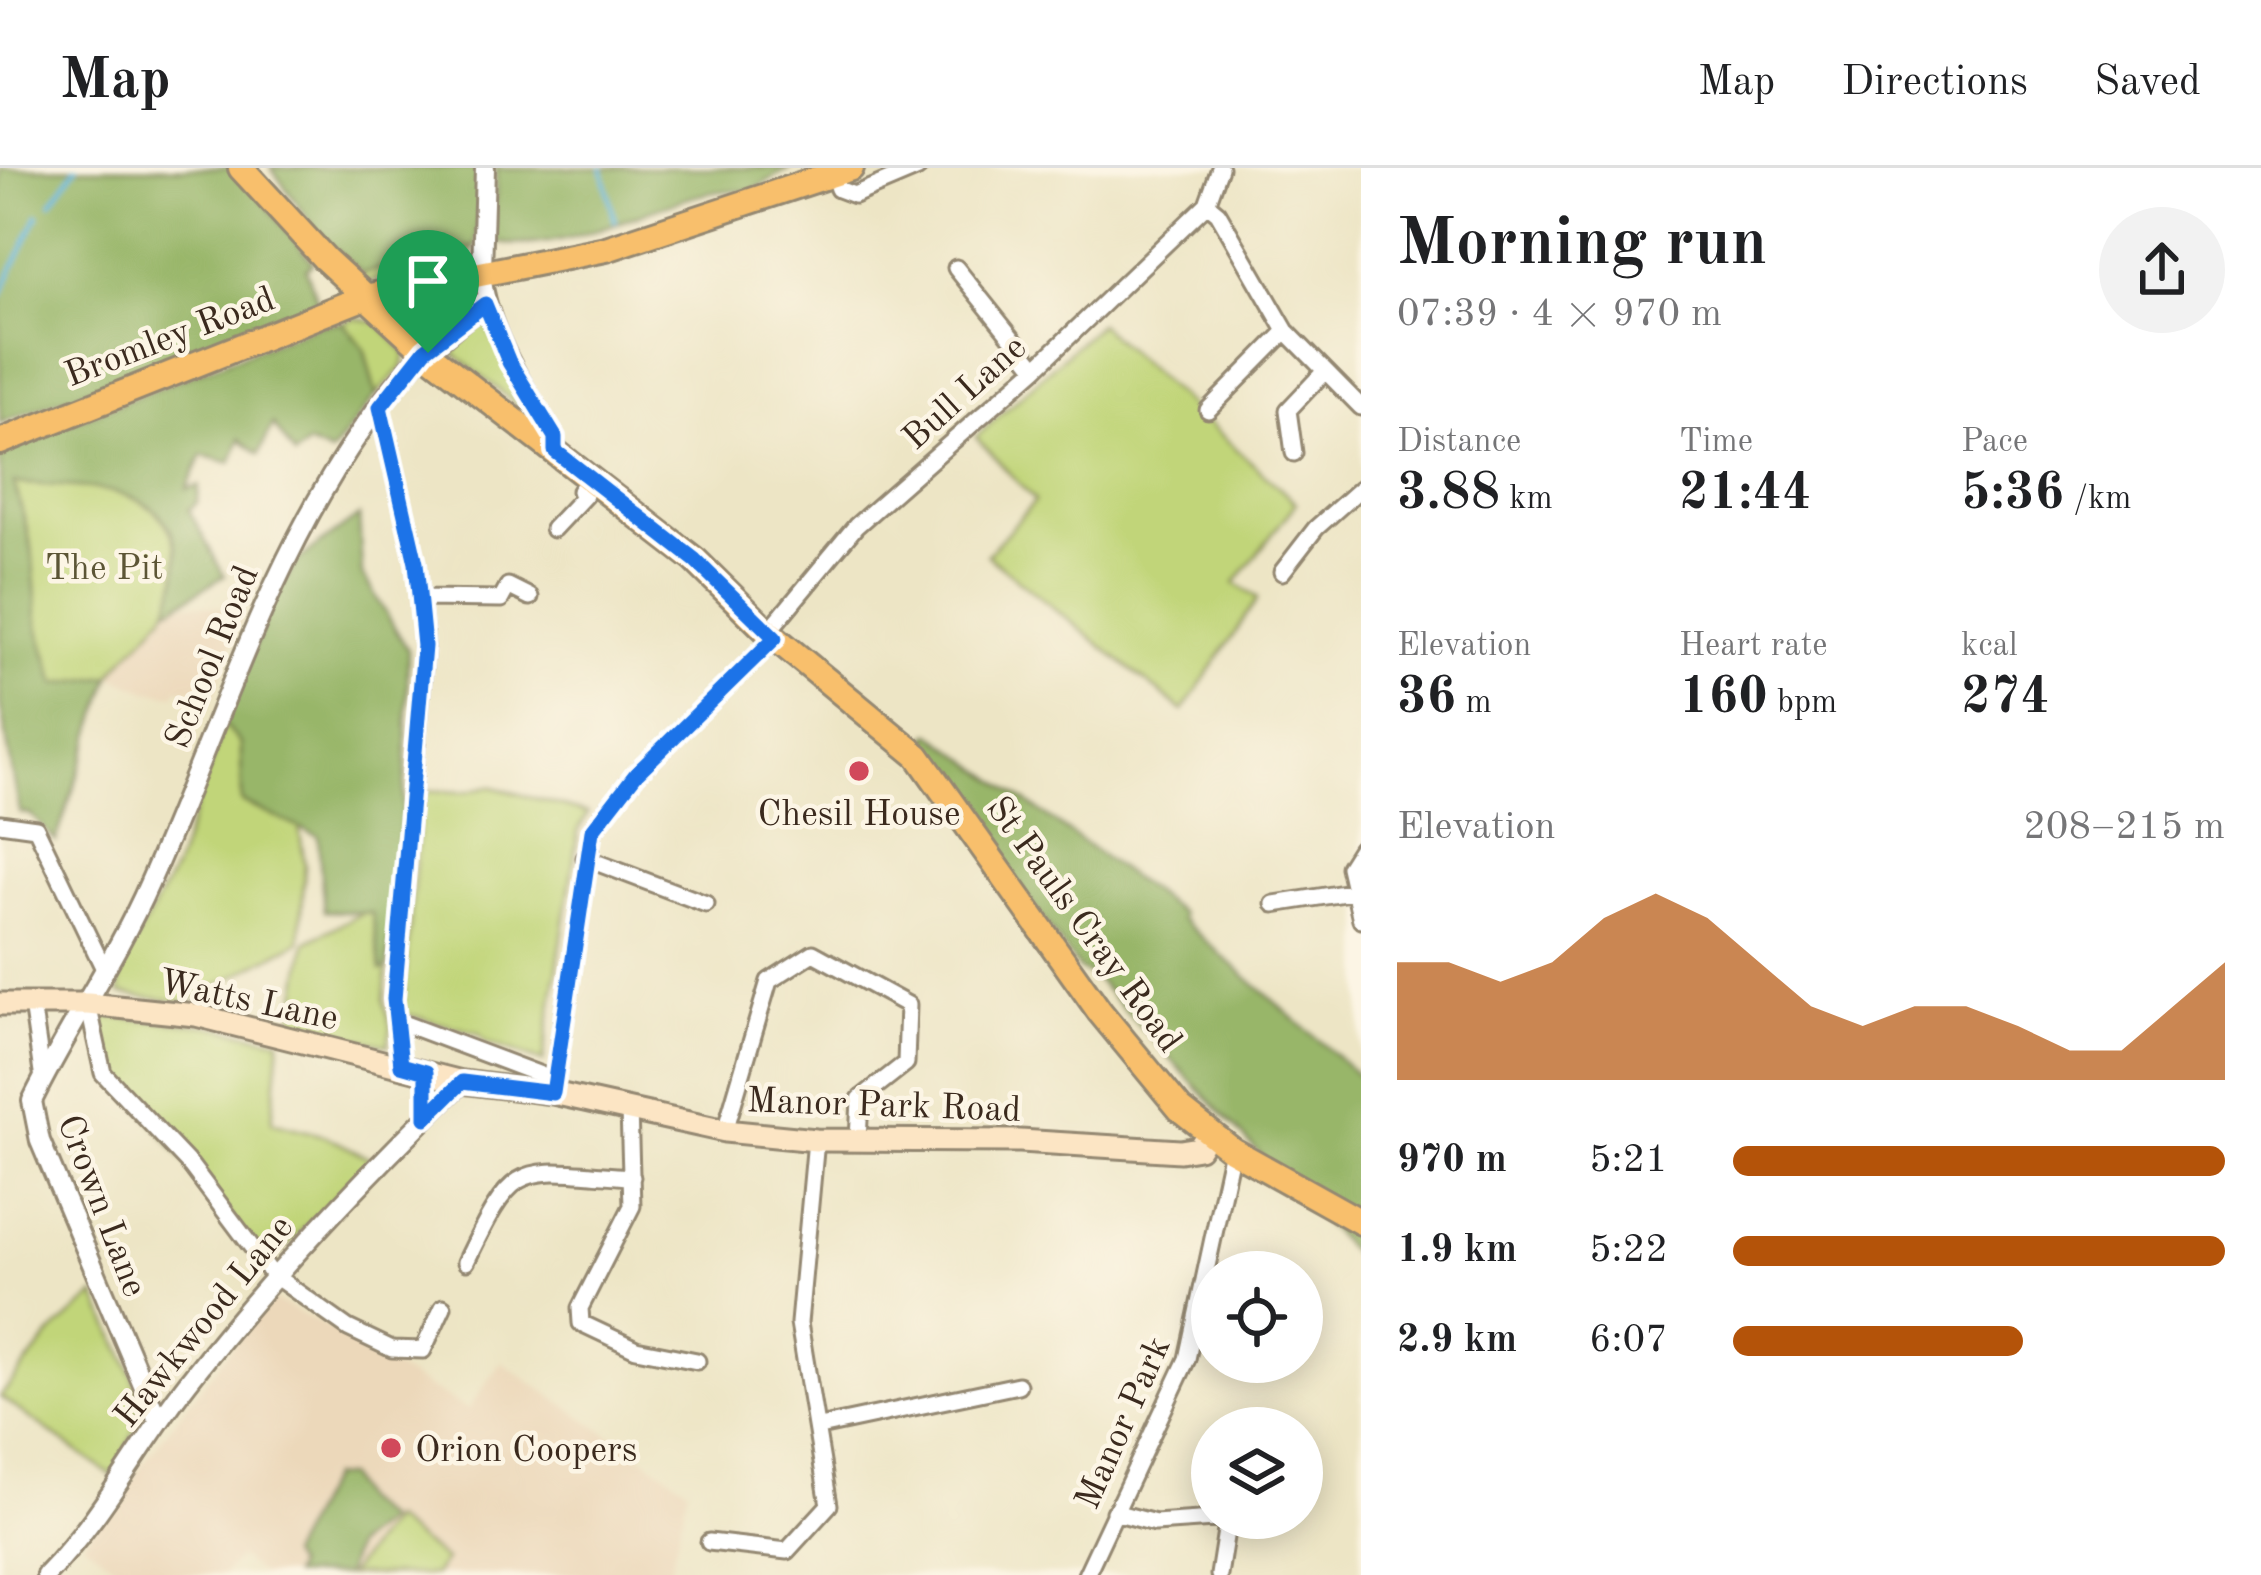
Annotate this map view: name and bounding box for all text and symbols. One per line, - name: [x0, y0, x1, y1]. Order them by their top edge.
- text: Map: [60, 54, 171, 111]
- text: Map: [1698, 62, 1775, 104]
- text: Directions: [1841, 62, 2028, 104]
- text: Saved: [2094, 62, 2201, 104]
- button: share: [2099, 207, 2225, 333]
- text: Morning run: [1397, 213, 1767, 279]
- pin: [377, 230, 479, 353]
- icon: arrive: [395, 248, 461, 314]
- street label: Bromley Road: [60, 282, 280, 395]
- text: 07:39 · 4 × 970 m: [1397, 295, 1722, 334]
- street label: Bull Lane: [897, 330, 1034, 458]
- text: Distance: [1397, 426, 1521, 459]
- text: Time: [1679, 426, 1753, 459]
- text: Pace: [1961, 426, 2028, 459]
- text: 3.88: [1397, 469, 1500, 520]
- text: 21:44: [1679, 469, 1812, 520]
- text: 5:36: [1961, 469, 2064, 520]
- text: km: [1500, 483, 1553, 516]
- text: /km: [2064, 483, 2131, 516]
- park label: The Pit: [45, 552, 163, 588]
- street label: School Road: [161, 561, 267, 754]
- text: Elevation: [1397, 630, 1531, 663]
- text: Heart rate: [1679, 630, 1827, 663]
- text: kcal: [1961, 630, 2018, 663]
- text: 36: [1397, 673, 1456, 724]
- text: 160: [1679, 673, 1768, 724]
- text: 274: [1961, 673, 2050, 724]
- text: m: [1456, 687, 1492, 720]
- text: bpm: [1768, 687, 1837, 720]
- marker: Chesil House: [846, 758, 872, 784]
- street label: St Pauls Cray Road: [978, 791, 1187, 1060]
- place label: Chesil House: [757, 798, 961, 834]
- text: Elevation: [1397, 808, 1556, 847]
- text: 208–215 m: [2023, 808, 2225, 847]
- street label: Watts Lane: [155, 965, 341, 1038]
- street label: Manor Park Road: [746, 1084, 1022, 1130]
- street label: Crown Lane: [49, 1111, 151, 1302]
- text: 970 m: [1397, 1141, 1507, 1180]
- text: 5:21: [1589, 1141, 1668, 1180]
- street label: Hawkwood Lane: [109, 1210, 301, 1435]
- text: 1.9 km: [1397, 1231, 1517, 1270]
- text: 5:22: [1589, 1231, 1668, 1270]
- map controls: [1191, 1251, 1323, 1539]
- button: locate: [1191, 1251, 1323, 1383]
- text: 2.9 km: [1397, 1321, 1517, 1360]
- text: 6:07: [1589, 1321, 1668, 1360]
- street label: Manor Park: [1071, 1332, 1179, 1515]
- button: layers: [1191, 1407, 1323, 1539]
- place label: Orion Coopers: [415, 1434, 637, 1470]
- marker: Orion Coopers: [378, 1435, 404, 1461]

